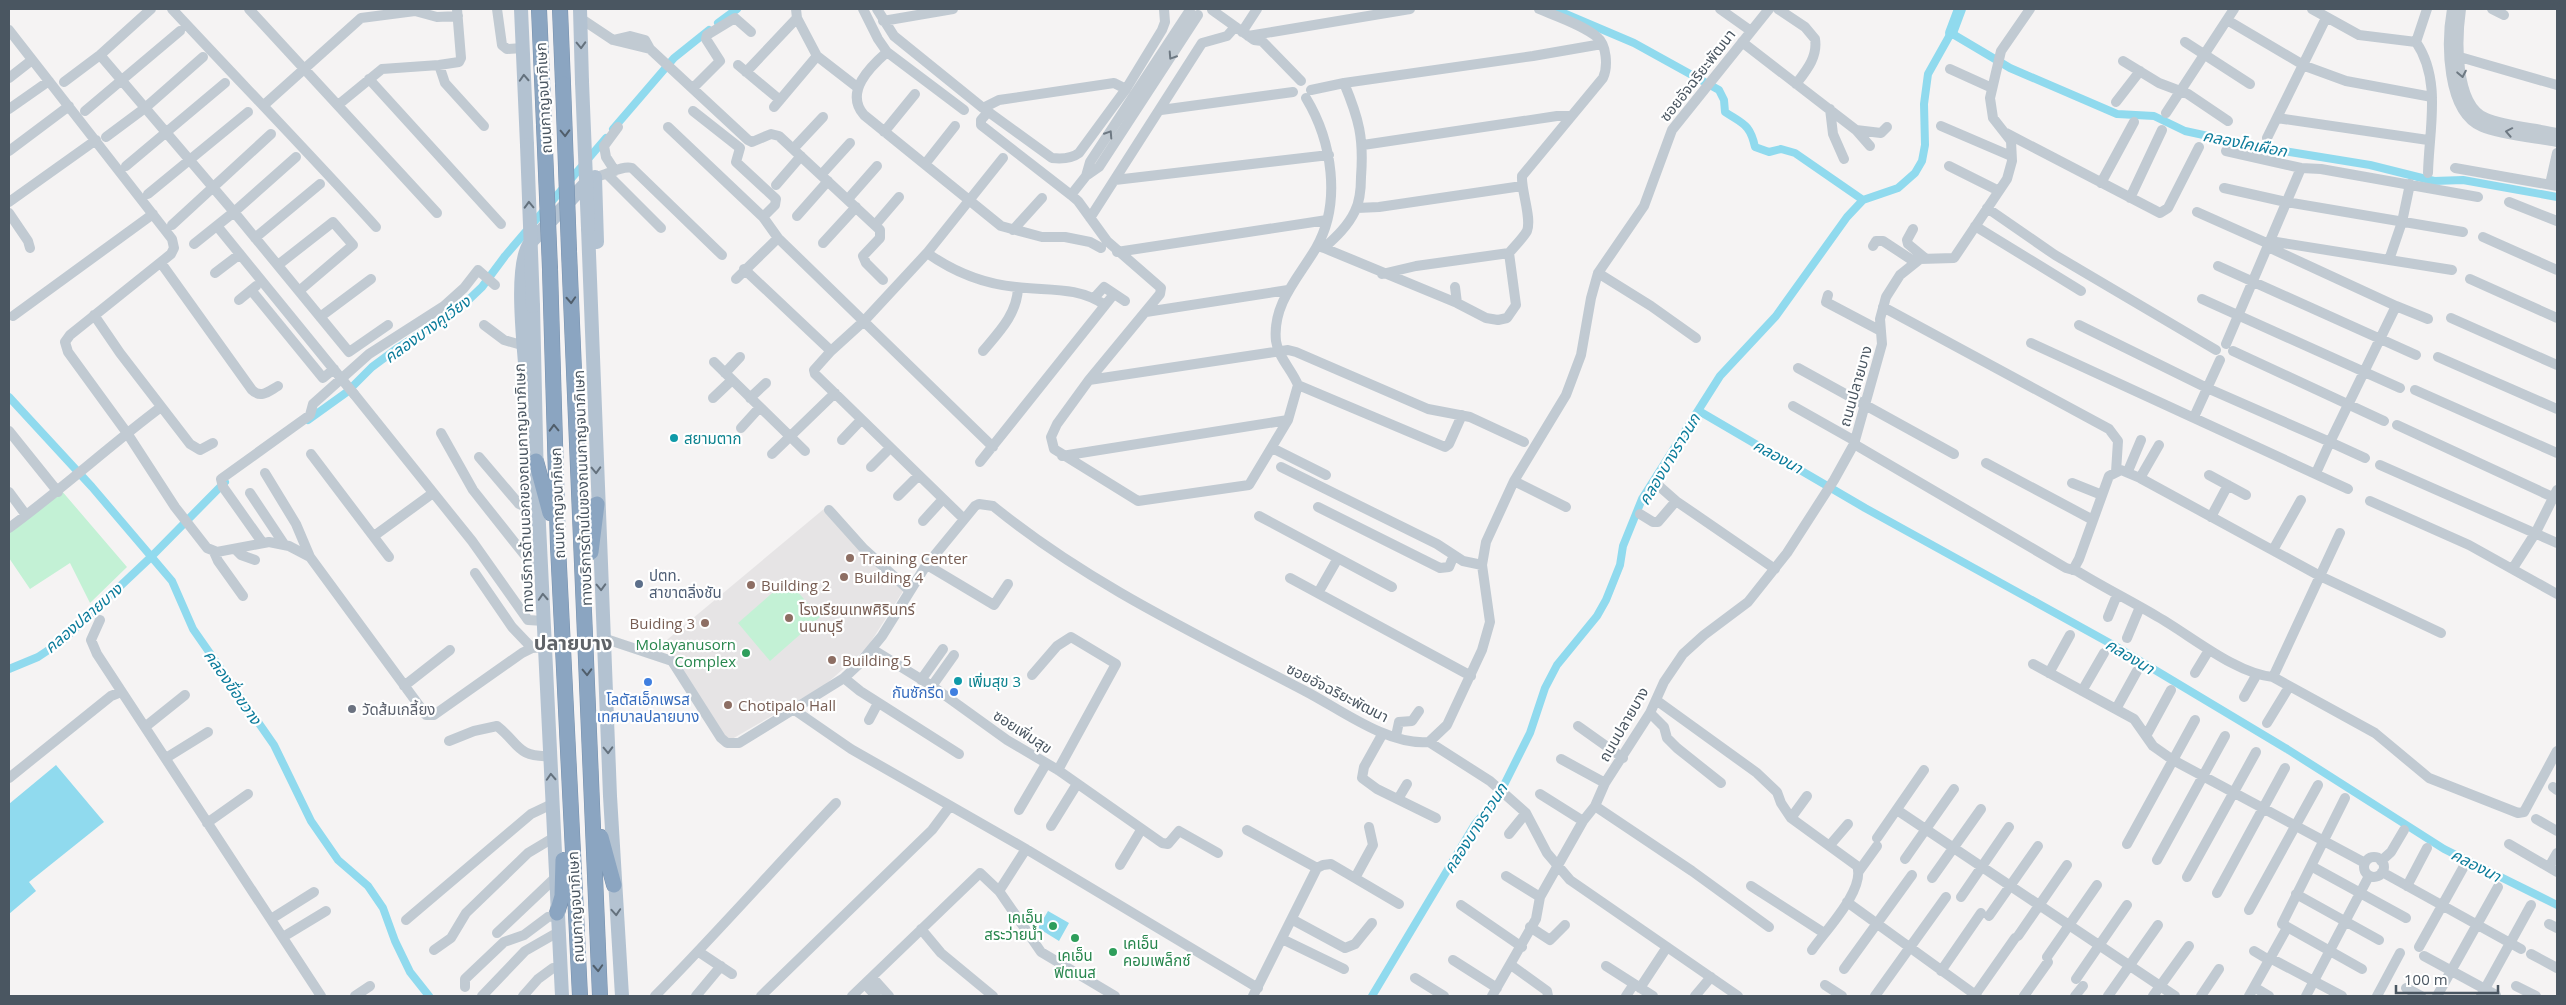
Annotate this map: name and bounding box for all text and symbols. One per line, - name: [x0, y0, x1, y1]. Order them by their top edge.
- street label: ซอยอัจฉริยะพัฒนา: [1655, 25, 1739, 125]
- street label: ถนนกาญจนาภิเษก: [530, 42, 556, 154]
- one-way arrow: [576, 42, 586, 50]
- one-way arrow: [1169, 50, 1178, 60]
- one-way arrow: [2456, 70, 2466, 79]
- one-way arrow: [519, 74, 529, 82]
- water label: คลองโคเผือก: [2201, 124, 2290, 162]
- one-way arrow: [2505, 128, 2514, 138]
- one-way arrow: [559, 129, 570, 137]
- one-way arrow: [1102, 130, 1112, 139]
- one-way arrow: [524, 200, 534, 208]
- water label: คลองบางคูเวียง: [379, 289, 476, 368]
- one-way arrow: [566, 296, 576, 304]
- street label: ถนนปลายบาง: [1834, 343, 1876, 429]
- street label: ทางบริการด้านนอกของถนนกาญจนาภิเษก: [509, 363, 537, 613]
- street label: ทางบริการด้านในของถนนกาญจนาภิเษก: [568, 370, 596, 606]
- water label: คลองบางราวนก: [1633, 408, 1706, 509]
- one-way arrow: [549, 423, 560, 431]
- place label: สยามตาก: [684, 428, 741, 448]
- marker: สยามตาก: [668, 432, 680, 444]
- water label: คลองนา: [1749, 434, 1808, 479]
- street label: ถนนกาญจนาภิเษก: [545, 447, 569, 559]
- one-way arrow: [591, 466, 601, 474]
- place label: Training Center: [860, 548, 968, 568]
- marker: Training Center: [844, 552, 856, 564]
- place label: ปตท. สาขาตลิ่งชัน: [649, 565, 722, 602]
- place label: Building 4: [854, 567, 924, 587]
- marker: Building 4: [838, 571, 850, 583]
- place label: Building 2: [761, 575, 830, 595]
- water label: คลองปลายบาง: [39, 577, 128, 658]
- marker: ปตท. สาขาตลิ่งชัน: [633, 578, 645, 590]
- marker: Building 2: [745, 579, 757, 591]
- one-way arrow: [596, 584, 607, 592]
- one-way arrow: [537, 593, 548, 601]
- place label: โรงเรียนเทพศิรินทร์ นนทบุรี: [799, 599, 916, 636]
- marker: โรงเรียนเทพศิรินทร์ นนทบุรี: [783, 612, 795, 624]
- place label: Buiding 3: [630, 613, 695, 633]
- marker: Buiding 3: [699, 617, 711, 629]
- district label: ปลายบาง: [534, 629, 612, 656]
- water label: คลองนา: [2102, 633, 2160, 680]
- place label: Molayanusorn Complex: [636, 634, 736, 671]
- water label: คลองขื่อขวาง: [199, 645, 268, 730]
- marker: Molayanusorn Complex: [740, 647, 752, 659]
- place label: Building 5: [842, 650, 911, 670]
- marker: Building 5: [826, 654, 838, 666]
- street label: ซอยอัจฉริยะพัฒนา: [1284, 658, 1392, 726]
- one-way arrow: [582, 668, 592, 676]
- place label: เพิ่มสุข 3: [968, 671, 1021, 691]
- marker: เพิ่มสุข 3: [952, 675, 964, 687]
- marker: โลตัสเอ็กเพรส เทศบาลปลายบาง: [642, 676, 654, 688]
- place label: กันซักรีด: [892, 682, 944, 702]
- street label: ถนนปลายบาง: [1594, 683, 1652, 765]
- marker: กันซักรีด: [948, 686, 960, 698]
- place label: โลตัสเอ็กเพรส เทศบาลปลายบาง: [597, 689, 699, 726]
- place label: Chotipalo Hall: [738, 695, 836, 715]
- place label: วัดส้มเกลี้ยง: [362, 699, 435, 719]
- marker: Chotipalo Hall: [722, 699, 734, 711]
- marker: วัดส้มเกลี้ยง: [346, 703, 358, 715]
- street label: ซอยเพิ่มสุข: [990, 705, 1056, 757]
- one-way arrow: [602, 746, 613, 754]
- one-way arrow: [545, 773, 556, 781]
- water label: คลองบางราวนก: [1438, 778, 1513, 877]
- water label: คลองนา: [2447, 843, 2506, 888]
- street label: ถนนกาญจนาภิเษก: [562, 851, 588, 963]
- place label: เคเอ็น สระว่ายน้ำ: [984, 907, 1043, 944]
- one-way arrow: [610, 908, 621, 916]
- marker: เคเอ็น สระว่ายน้ำ: [1047, 920, 1059, 932]
- marker: เคเอ็น ฟิตเนส: [1069, 932, 1081, 944]
- place label: เคเอ็น คอมเพล็กซ์: [1123, 933, 1191, 970]
- place label: เคเอ็น ฟิตเนส: [1054, 945, 1096, 982]
- marker: เคเอ็น คอมเพล็กซ์: [1107, 946, 1119, 958]
- scale bar: [2396, 962, 2498, 994]
- one-way arrow: [593, 964, 604, 972]
- text: 100 m: [2404, 969, 2448, 989]

